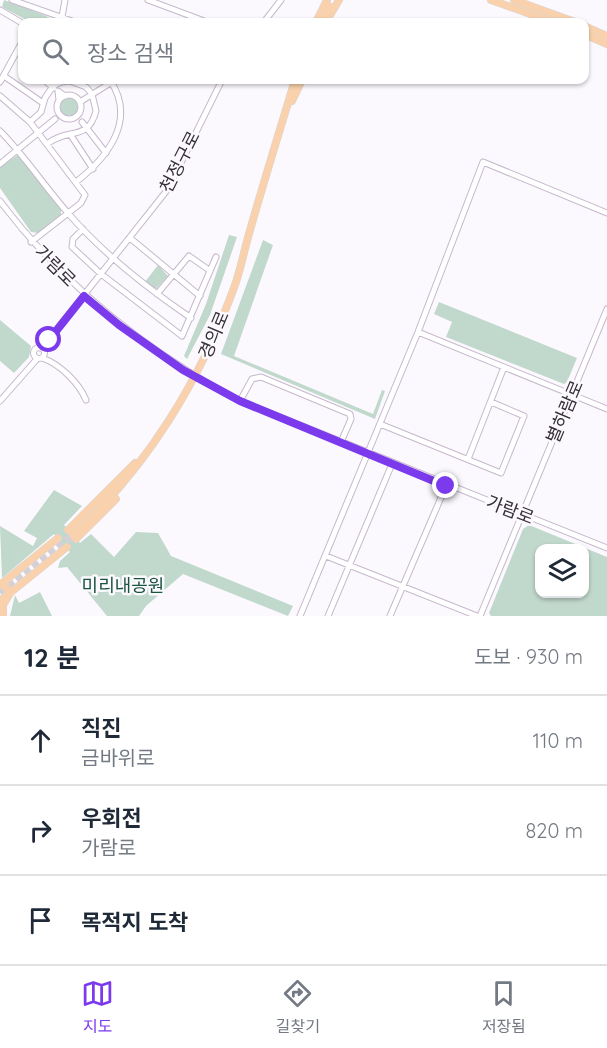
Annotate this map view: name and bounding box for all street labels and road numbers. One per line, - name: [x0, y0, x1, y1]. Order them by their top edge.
- street label: 천정구로: [154, 127, 205, 197]
- street label: 가람로: [30, 240, 81, 291]
- street label: 경의로: [193, 307, 234, 362]
- street label: 별하람로: [541, 377, 588, 447]
- street label: 가람로: [483, 490, 537, 529]

